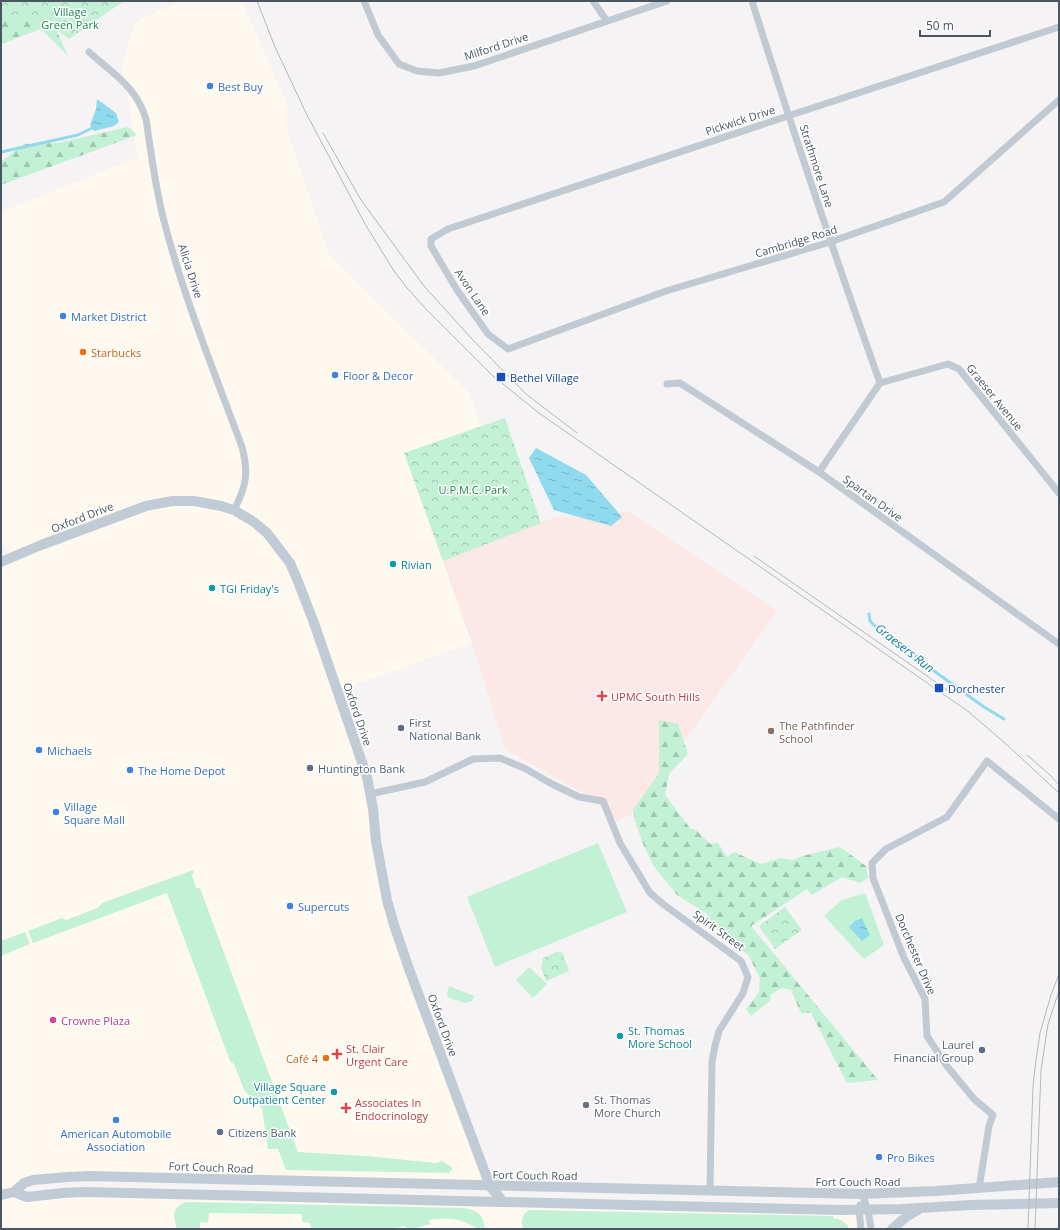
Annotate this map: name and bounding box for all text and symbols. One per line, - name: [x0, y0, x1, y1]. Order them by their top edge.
- park label: Village Green Park: [41, 4, 99, 32]
- scale bar: [920, 12, 990, 38]
- text: 50 m: [926, 17, 954, 34]
- street label: Milford Drive: [462, 29, 530, 63]
- place label: Best Buy: [218, 79, 263, 94]
- marker: Best Buy: [205, 81, 215, 91]
- street label: Pickwick Drive: [703, 102, 777, 138]
- street label: Strathmore Lane: [797, 123, 837, 209]
- street label: Cambridge Road: [753, 221, 839, 261]
- street label: Alicia Drive: [175, 242, 207, 300]
- street label: Avon Lane: [452, 266, 494, 318]
- place label: Market District: [71, 309, 147, 324]
- marker: Market District: [58, 311, 68, 321]
- place label: Starbucks: [91, 345, 141, 360]
- marker: Starbucks: [78, 347, 88, 357]
- street label: Graeser Avenue: [963, 360, 1027, 434]
- place label: Floor & Decor: [343, 368, 414, 383]
- marker: Floor & Decor: [330, 370, 340, 380]
- place label: Bethel Village: [510, 370, 579, 385]
- marker: Bethel Village: [495, 371, 507, 383]
- street label: Spartan Drive: [840, 471, 906, 525]
- park label: U.P.M.C. Park: [439, 482, 508, 497]
- street label: Oxford Drive: [49, 498, 115, 536]
- place label: Rivian: [401, 557, 432, 572]
- marker: Rivian: [388, 559, 398, 569]
- place label: TGI Friday's: [220, 581, 279, 596]
- marker: TGI Friday's: [207, 583, 217, 593]
- water label: Graesers Run: [872, 620, 938, 676]
- street label: Oxford Drive: [340, 681, 376, 747]
- place label: Dorchester: [948, 681, 1006, 696]
- marker: Dorchester: [933, 682, 945, 694]
- place label: UPMC South Hills: [611, 689, 700, 704]
- marker: UPMC South Hills: [596, 690, 608, 702]
- place label: First National Bank: [409, 715, 481, 743]
- place label: The Pathfinder School: [779, 718, 855, 746]
- marker: First National Bank: [396, 723, 406, 733]
- marker: The Pathfinder School: [766, 726, 776, 736]
- place label: Michaels: [47, 743, 92, 758]
- marker: Michaels: [34, 745, 44, 755]
- place label: Huntington Bank: [318, 761, 405, 776]
- place label: The Home Depot: [138, 763, 225, 778]
- marker: Huntington Bank: [305, 763, 315, 773]
- marker: The Home Depot: [125, 765, 135, 775]
- place label: Village Square Mall: [64, 799, 125, 827]
- marker: Village Square Mall: [51, 807, 61, 817]
- place label: Supercuts: [298, 899, 349, 914]
- marker: Supercuts: [285, 901, 295, 911]
- street label: Spirit Street: [690, 906, 748, 954]
- street label: Dorchester Drive: [892, 911, 940, 997]
- street label: Oxford Drive: [425, 992, 461, 1058]
- place label: Crowne Plaza: [61, 1013, 130, 1028]
- marker: Crowne Plaza: [48, 1015, 58, 1025]
- place label: St. Thomas More School: [628, 1023, 692, 1051]
- marker: St. Thomas More School: [615, 1031, 625, 1041]
- place label: Laurel Financial Group: [894, 1037, 974, 1065]
- place label: St. Clair Urgent Care: [346, 1041, 408, 1069]
- marker: Laurel Financial Group: [977, 1045, 987, 1055]
- marker: St. Clair Urgent Care: [331, 1048, 343, 1060]
- place label: Café 4: [286, 1051, 319, 1066]
- marker: Café 4: [321, 1053, 331, 1063]
- place label: Village Square Outpatient Center: [233, 1079, 326, 1107]
- marker: Village Square Outpatient Center: [329, 1087, 339, 1097]
- place label: St. Thomas More Church: [594, 1092, 661, 1120]
- place label: Associates In Endocrinology: [355, 1095, 428, 1123]
- marker: St. Thomas More Church: [581, 1100, 591, 1110]
- marker: Associates In Endocrinology: [340, 1102, 352, 1114]
- marker: American Automobile Association: [111, 1115, 121, 1125]
- place label: Citizens Bank: [228, 1125, 297, 1140]
- place label: American Automobile Association: [60, 1126, 172, 1154]
- marker: Citizens Bank: [215, 1127, 225, 1137]
- place label: Pro Bikes: [887, 1150, 935, 1165]
- marker: Pro Bikes: [874, 1152, 884, 1162]
- street label: Fort Couch Road: [168, 1158, 254, 1176]
- street label: Fort Couch Road: [492, 1167, 578, 1183]
- street label: Fort Couch Road: [816, 1174, 900, 1189]

